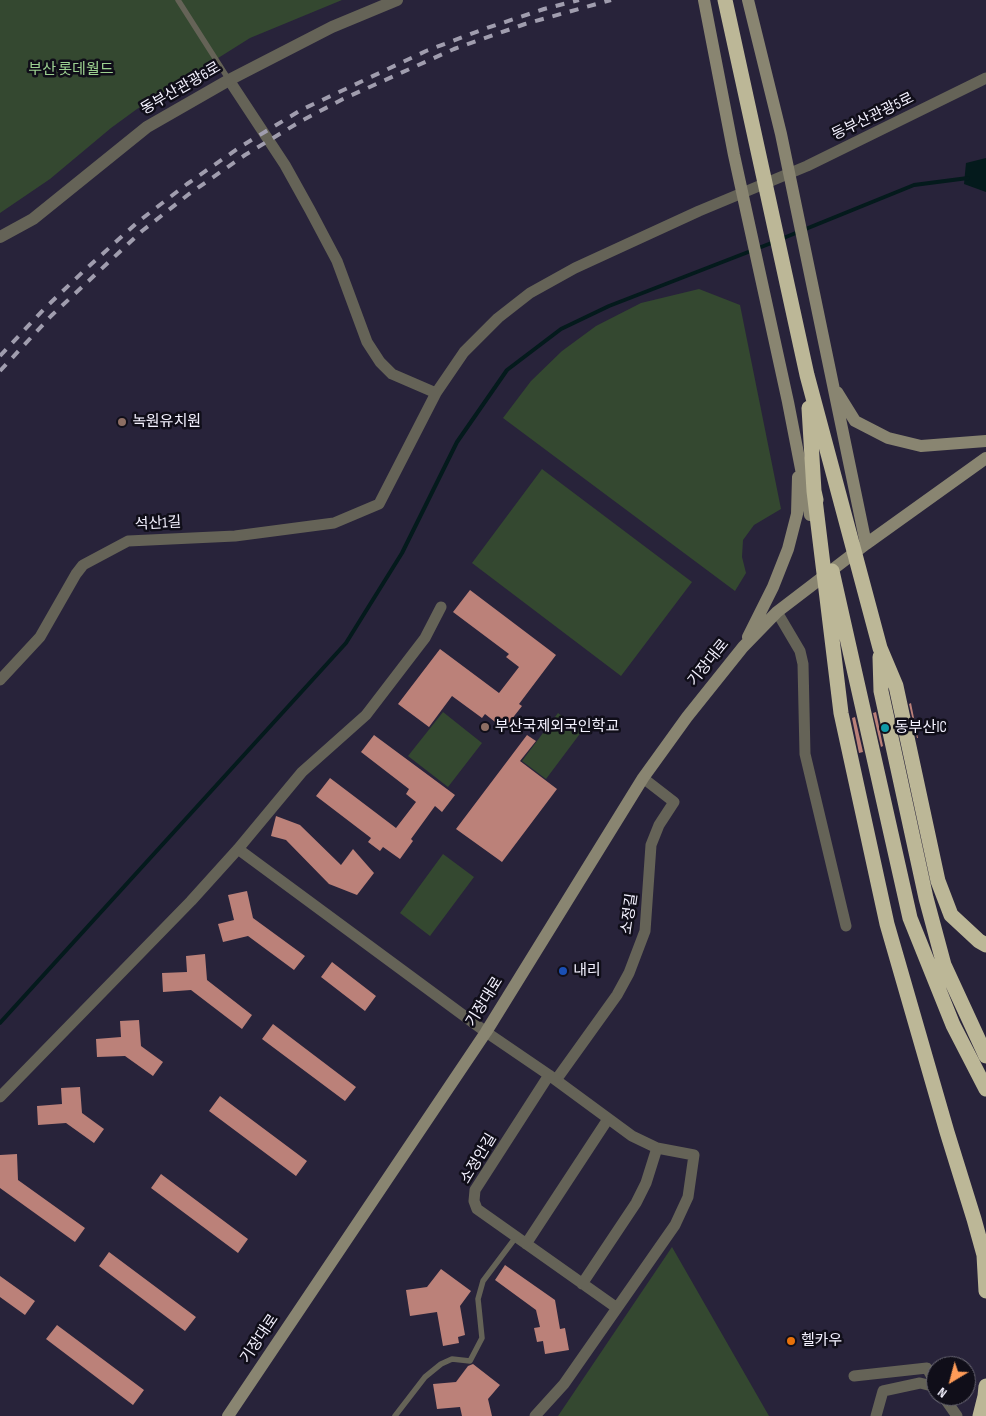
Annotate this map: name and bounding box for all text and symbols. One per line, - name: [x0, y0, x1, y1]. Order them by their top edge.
- street label: 동부산관광6로: [138, 59, 224, 119]
- park label: 부산 롯데월드: [28, 61, 114, 79]
- street label: 동부산관광5로: [829, 89, 917, 145]
- place label: 녹원유치원: [132, 413, 201, 431]
- marker: 녹원유치원: [116, 416, 128, 428]
- street label: 석산1길: [134, 514, 182, 534]
- street label: 기장대로: [685, 636, 733, 690]
- place label: 부산국제외국인학교: [495, 718, 619, 736]
- place label: 동부산IC: [895, 719, 947, 737]
- marker: 부산국제외국인학교: [479, 721, 491, 733]
- marker: 동부산IC: [879, 722, 891, 734]
- street label: 소정길: [618, 892, 642, 936]
- place label: 내리: [573, 962, 601, 980]
- marker: 내리: [557, 965, 569, 977]
- street label: 기장대로: [463, 974, 507, 1030]
- street label: 소정안길: [457, 1131, 501, 1187]
- street label: 기장대로: [237, 1311, 283, 1367]
- place label: 헬카우: [801, 1332, 842, 1350]
- marker: 헬카우: [785, 1335, 797, 1347]
- north arrow: [926, 1356, 976, 1406]
- text: N: [934, 1384, 950, 1402]

